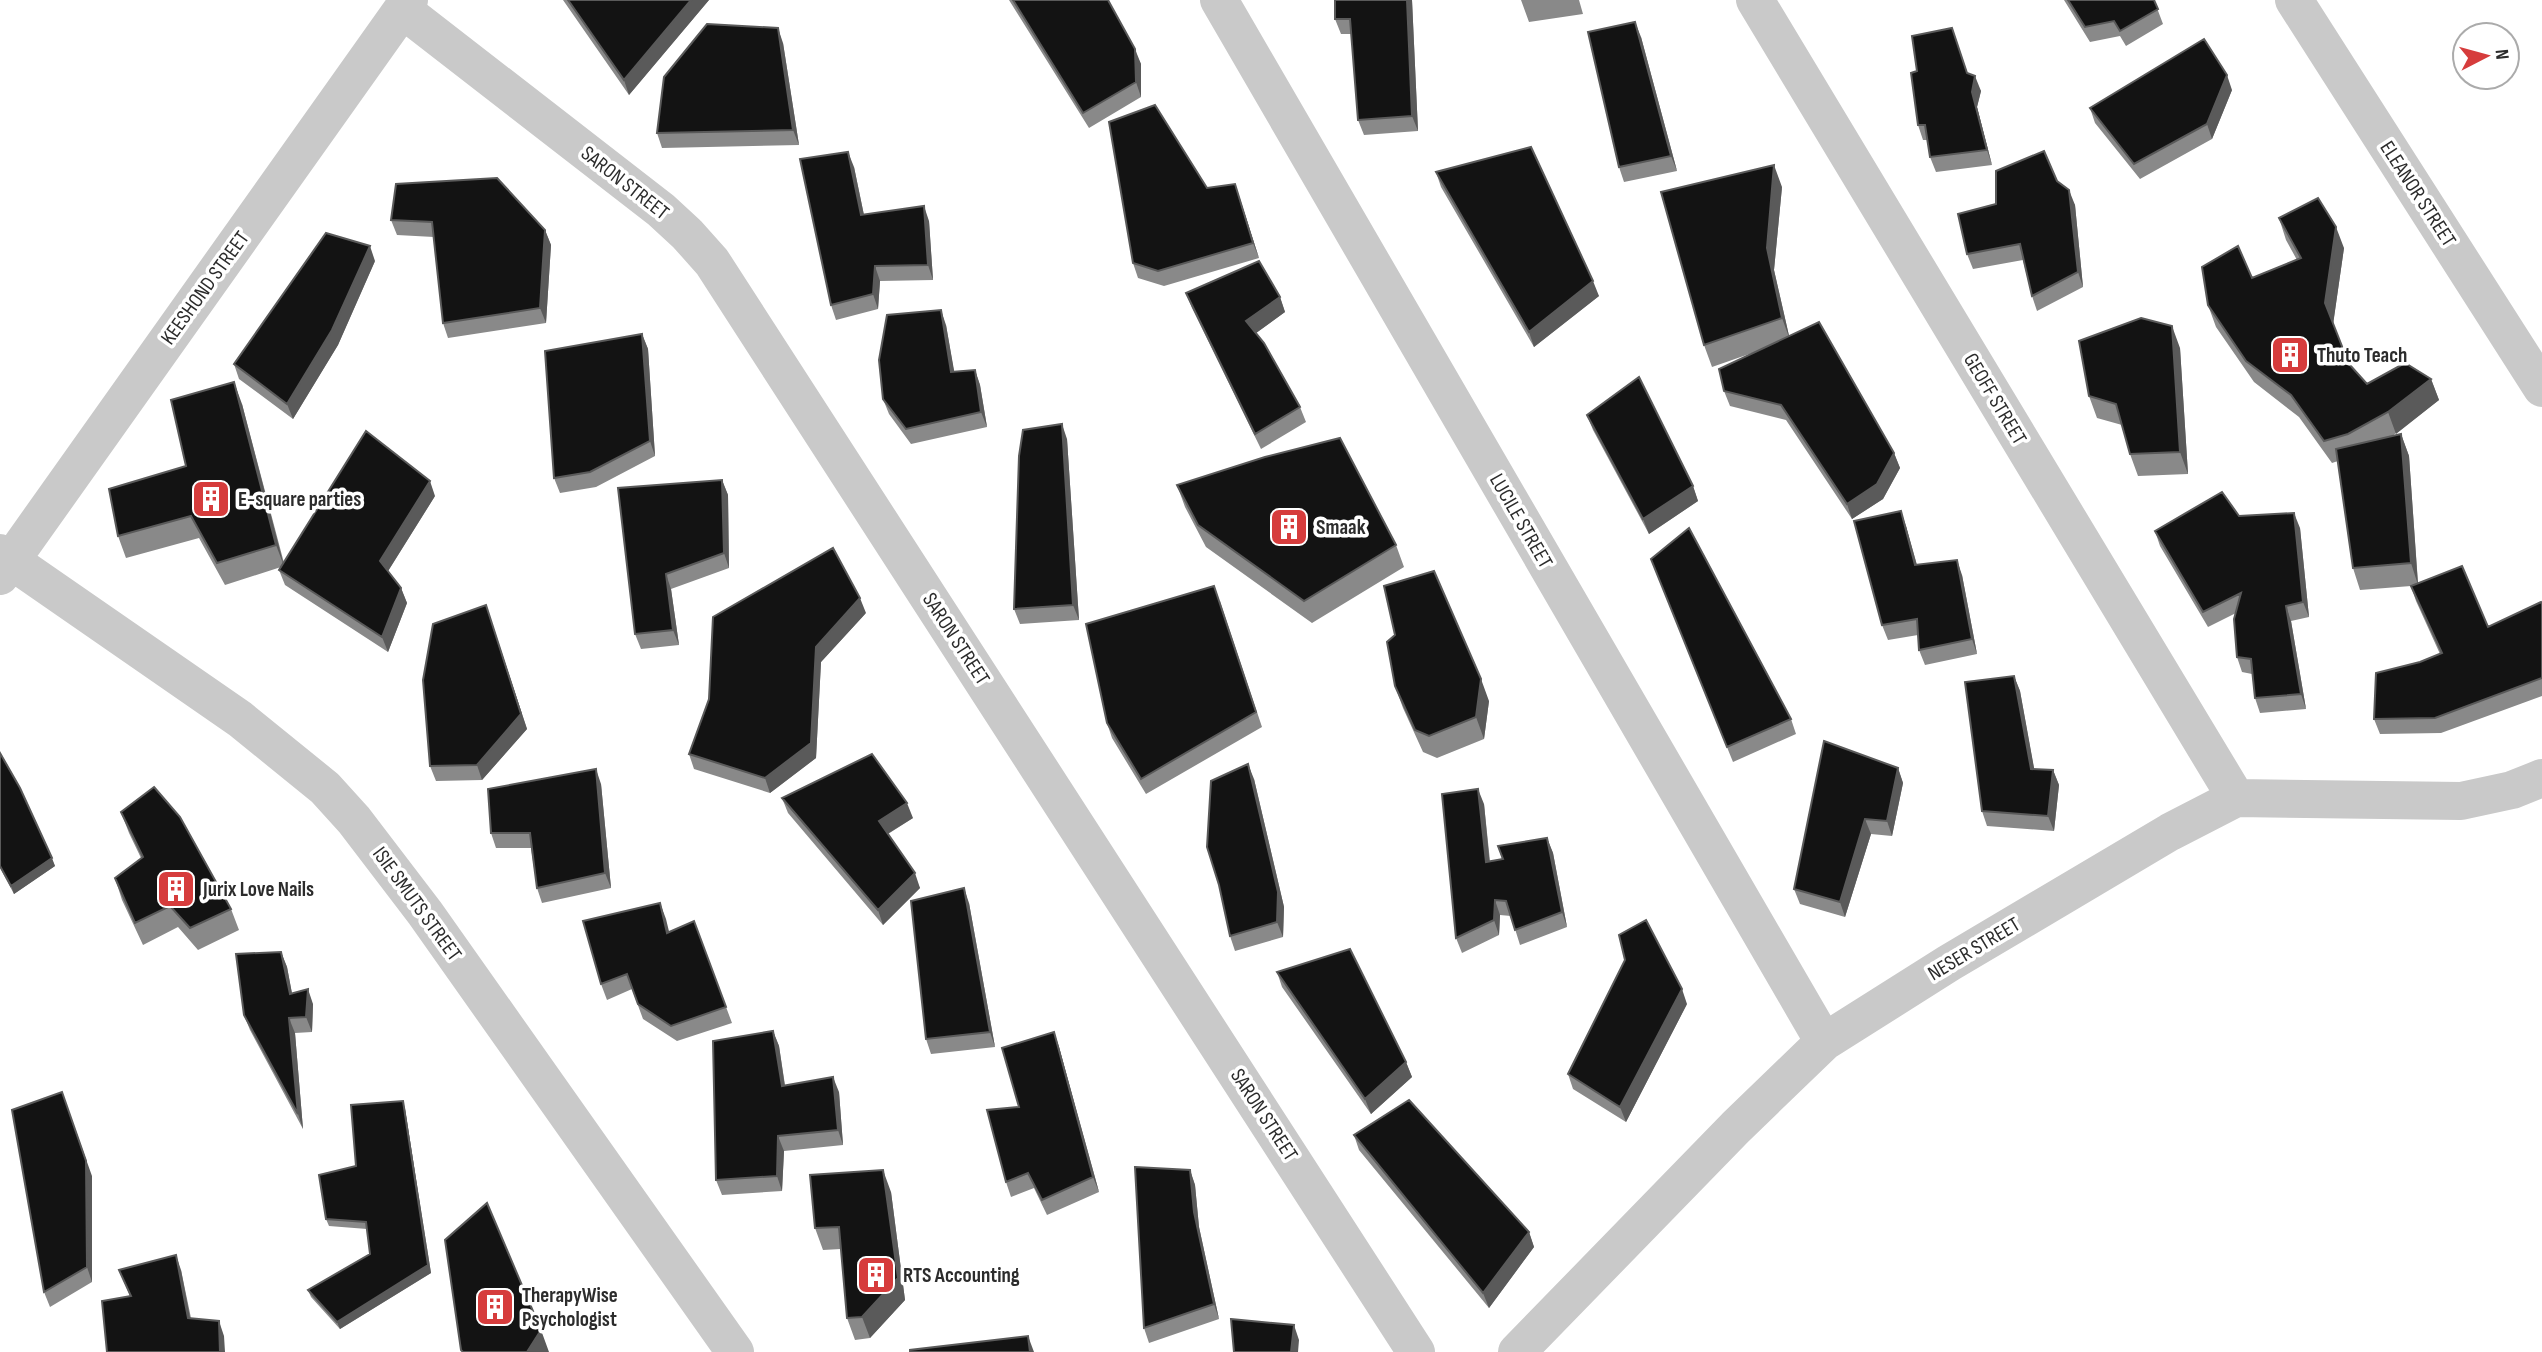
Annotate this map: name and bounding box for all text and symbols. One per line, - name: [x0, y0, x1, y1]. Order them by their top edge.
- north arrow: [2451, 21, 2521, 91]
- text: N: [2489, 48, 2513, 61]
- street label: ELEANOR STREET: [2375, 136, 2462, 252]
- street label: SARON STREET: [576, 141, 674, 225]
- street label: KEESHOND STREET: [156, 226, 255, 350]
- building icon: Thuto Teach: [2269, 334, 2311, 376]
- place label: Thuto Teach: [2317, 343, 2407, 368]
- street label: GEOFF STREET: [1958, 349, 2032, 450]
- street label: LUCILE STREET: [1484, 469, 1558, 573]
- building icon: E-square parties: [190, 478, 232, 520]
- place label: E-square parties: [238, 487, 361, 512]
- building icon: Smaak: [1268, 506, 1310, 548]
- place label: Smaak: [1316, 515, 1366, 540]
- street label: SARON STREET: [917, 588, 995, 690]
- street label: ISIE SMUTS STREET: [367, 842, 467, 966]
- building icon: Jurix Love Nails: [155, 868, 197, 910]
- place label: Jurix Love Nails: [202, 877, 314, 902]
- street label: NESER STREET: [1923, 912, 2025, 986]
- street label: SARON STREET: [1225, 1064, 1303, 1166]
- building icon: RTS Accounting: [855, 1254, 897, 1296]
- place label: RTS Accounting: [903, 1263, 1020, 1288]
- place label: TherapyWise Psychologist: [522, 1283, 618, 1332]
- building icon: TherapyWise Psychologist: [474, 1286, 516, 1328]

